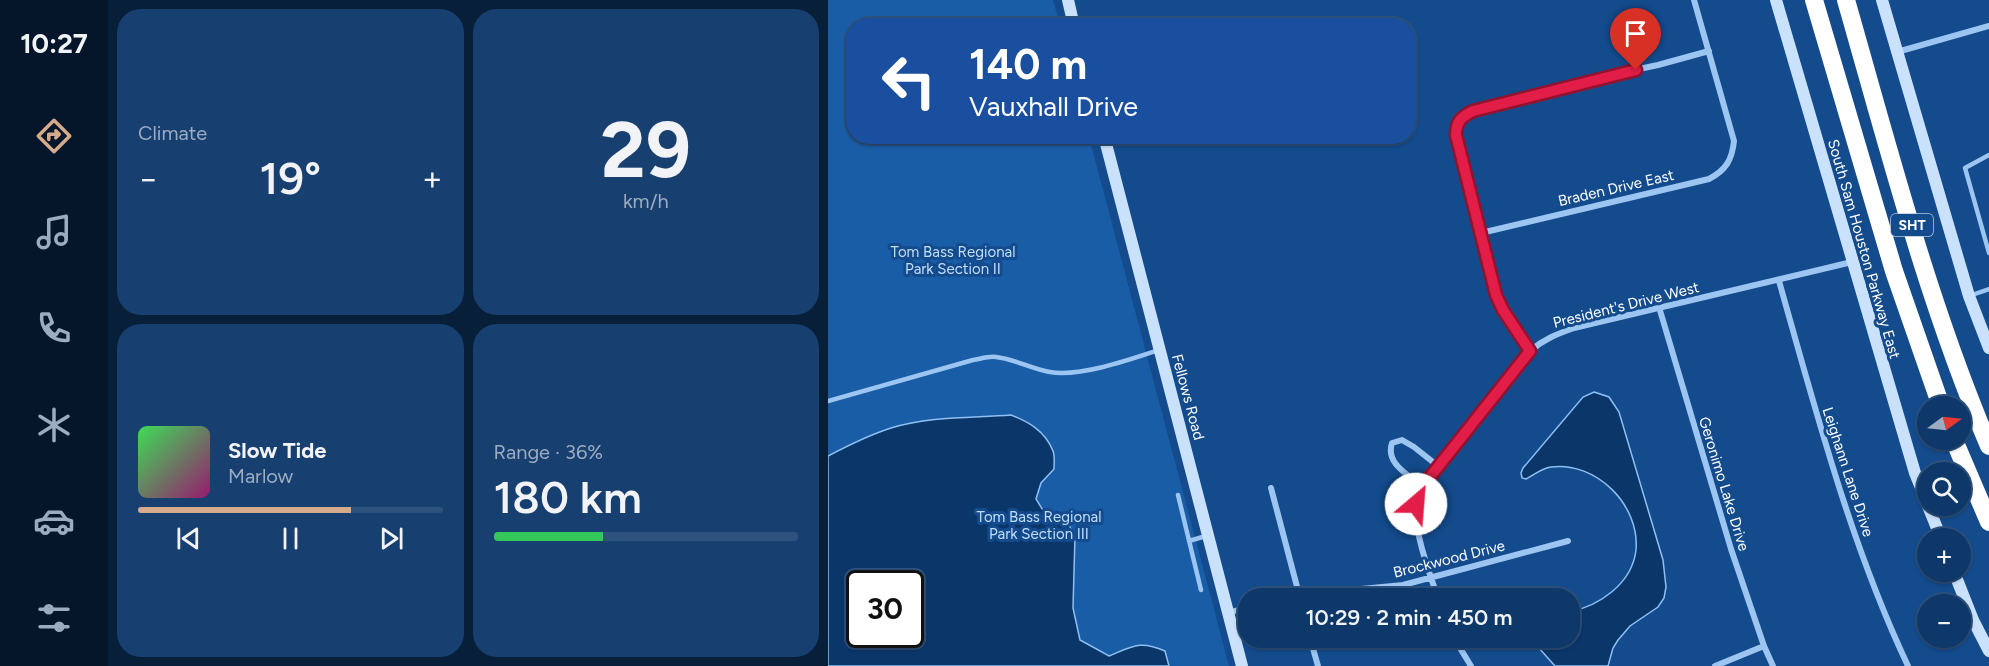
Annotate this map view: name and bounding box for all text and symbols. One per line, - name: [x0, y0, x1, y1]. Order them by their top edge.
- pin: [1610, 8, 1661, 70]
- icon: arrive: [1619, 17, 1652, 50]
- text: 10:27: [20, 27, 88, 60]
- text: 140 m: [969, 39, 1087, 90]
- icon: left: [870, 42, 948, 120]
- text: Vauxhall Drive: [969, 90, 1138, 123]
- text: 29: [601, 103, 691, 197]
- icon: directions: [33, 115, 75, 157]
- text: Climate: [138, 121, 207, 145]
- street label: South Sam Houston Parkway East: [1824, 137, 1904, 361]
- text: 19°: [259, 151, 321, 205]
- text: −: [138, 159, 159, 198]
- text: +: [422, 159, 442, 198]
- street label: Braden Drive East: [1556, 166, 1676, 210]
- text: km/h: [623, 189, 669, 213]
- icon: music: [33, 211, 75, 253]
- road number: SHT: [1891, 214, 1933, 236]
- park label: Tom Bass Regional Park Section II: [891, 243, 1015, 278]
- street label: President's Drive West: [1551, 278, 1701, 332]
- icon: phone: [33, 307, 75, 349]
- street label: Fellows Road: [1168, 352, 1208, 442]
- north arrow: [1917, 396, 1971, 450]
- map controls: [1917, 396, 1971, 648]
- icon: climate: [33, 404, 75, 446]
- street label: Leighann Lane Drive: [1819, 405, 1877, 539]
- street label: Geronimo Lake Drive: [1695, 415, 1753, 553]
- text: Slow Tide: [228, 437, 327, 464]
- text: Range · 36%: [494, 440, 603, 464]
- button: search: [1917, 462, 1971, 516]
- text: Marlow: [228, 464, 293, 488]
- text: 180 km: [494, 470, 642, 524]
- position arrow: [1384, 472, 1448, 536]
- icon: car: [33, 500, 75, 542]
- park label: Tom Bass Regional Park Section III: [977, 508, 1101, 543]
- icon: previous: [172, 522, 205, 555]
- icon: pause: [274, 522, 307, 555]
- icon: next: [375, 522, 408, 555]
- button: +: [1917, 528, 1971, 582]
- street label: Brockwood Drive: [1391, 536, 1507, 582]
- speed limit sign: 30: [846, 570, 924, 648]
- button: −: [1917, 594, 1971, 648]
- icon: filters: [33, 597, 75, 639]
- text: 10:29 · 2 min · 450 m: [1305, 604, 1513, 631]

